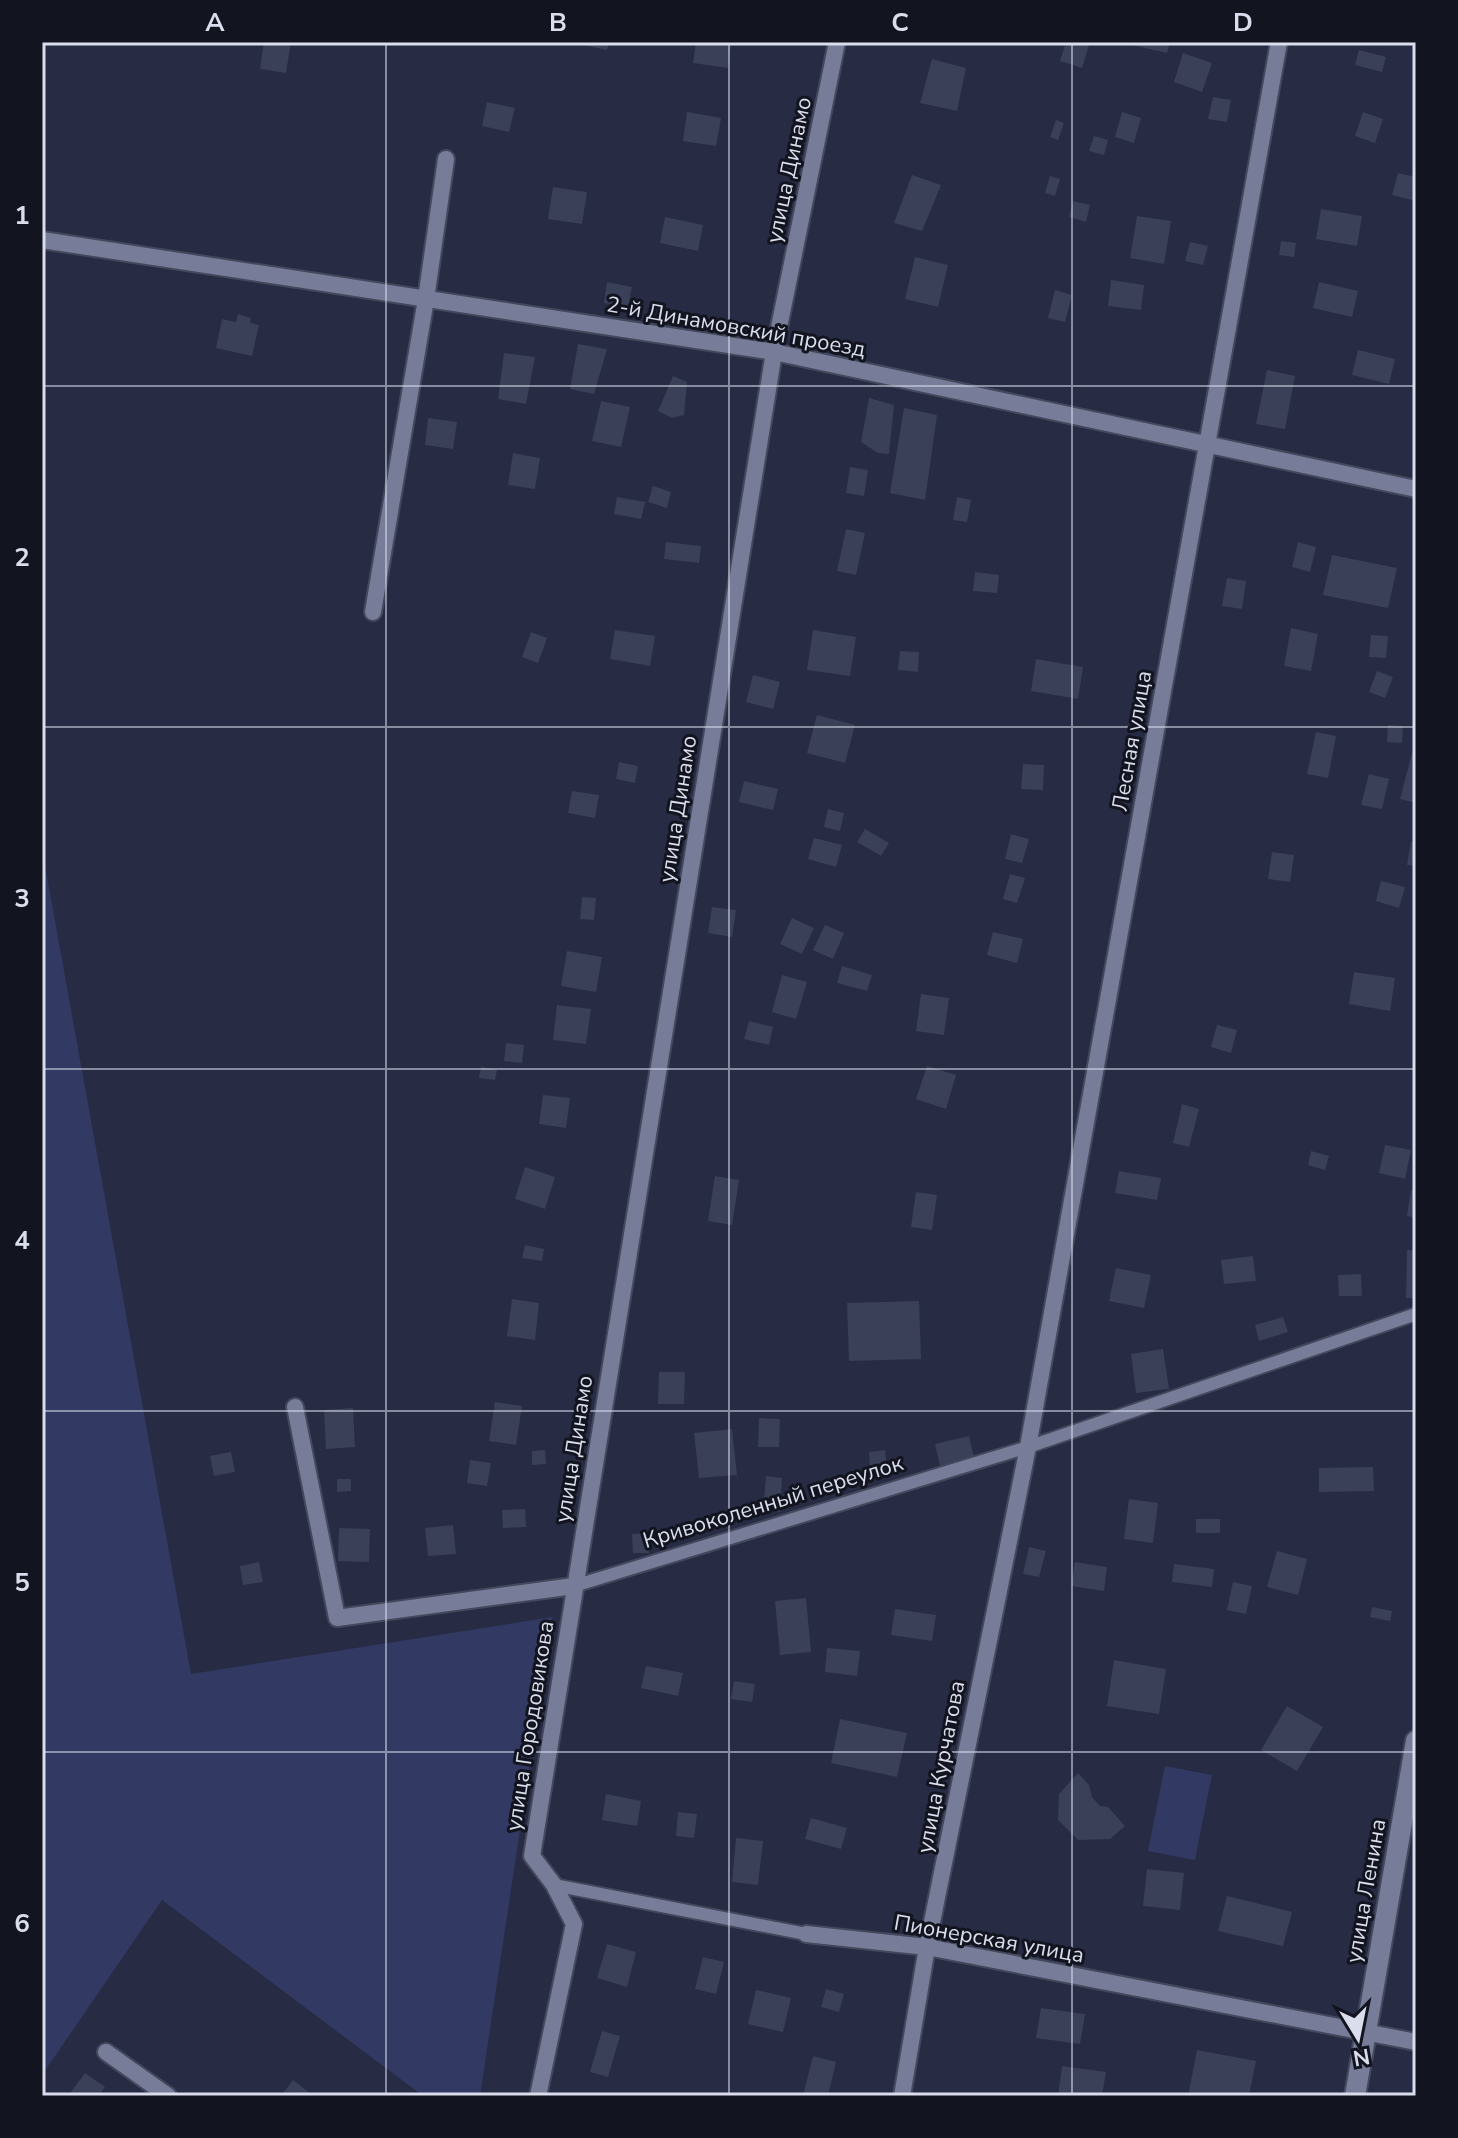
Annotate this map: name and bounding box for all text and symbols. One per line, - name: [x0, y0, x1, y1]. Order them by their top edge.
- text: A: [205, 5, 225, 40]
- text: B: [549, 5, 567, 40]
- text: C: [891, 5, 909, 40]
- text: D: [1233, 5, 1253, 40]
- street label: улица Динамо: [759, 94, 819, 246]
- text: 1: [14, 198, 30, 233]
- street label: 2-й Динамовский проезд: [604, 289, 868, 365]
- text: 2: [14, 540, 30, 575]
- street label: Лесная улица: [1105, 668, 1159, 814]
- street label: улица Динамо: [652, 733, 704, 885]
- text: 3: [14, 881, 30, 916]
- text: 4: [14, 1223, 30, 1258]
- street label: улица Динамо: [548, 1373, 600, 1525]
- street label: Кривоколенный переулок: [639, 1448, 907, 1556]
- text: 5: [14, 1565, 30, 1600]
- street label: улица Городовикова: [499, 1619, 561, 1833]
- street label: улица Курчатова: [910, 1678, 972, 1856]
- street label: улица Ленина: [1339, 1817, 1393, 1965]
- text: 6: [14, 1906, 30, 1941]
- street label: Пионерская улица: [892, 1908, 1086, 1970]
- north arrow: [1318, 1998, 1398, 2078]
- text: N: [1351, 2041, 1372, 2073]

